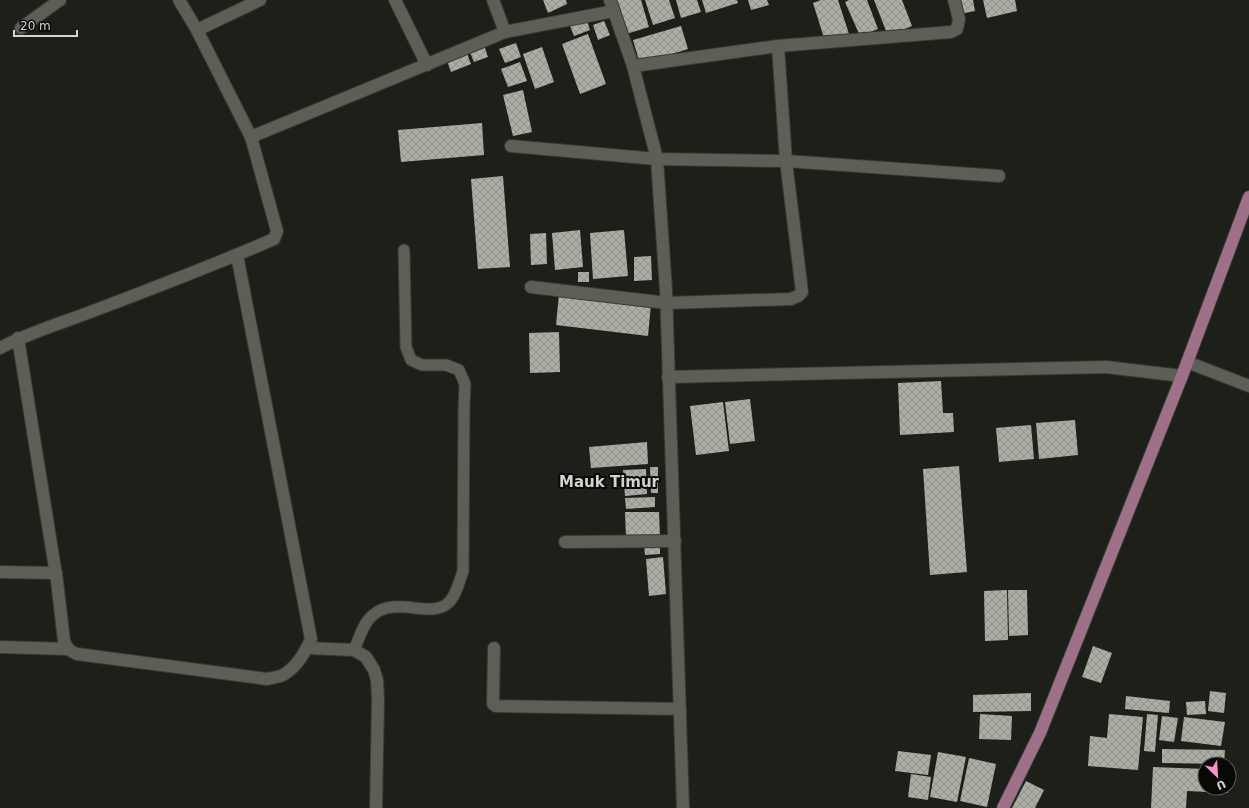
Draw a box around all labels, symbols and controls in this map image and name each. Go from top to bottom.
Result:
scale bar [14,12,77,38]
text: 20 m [20,19,51,33]
district label: Mauk Timur [559,473,660,491]
north arrow [1197,756,1237,796]
text: U [1214,777,1228,792]

